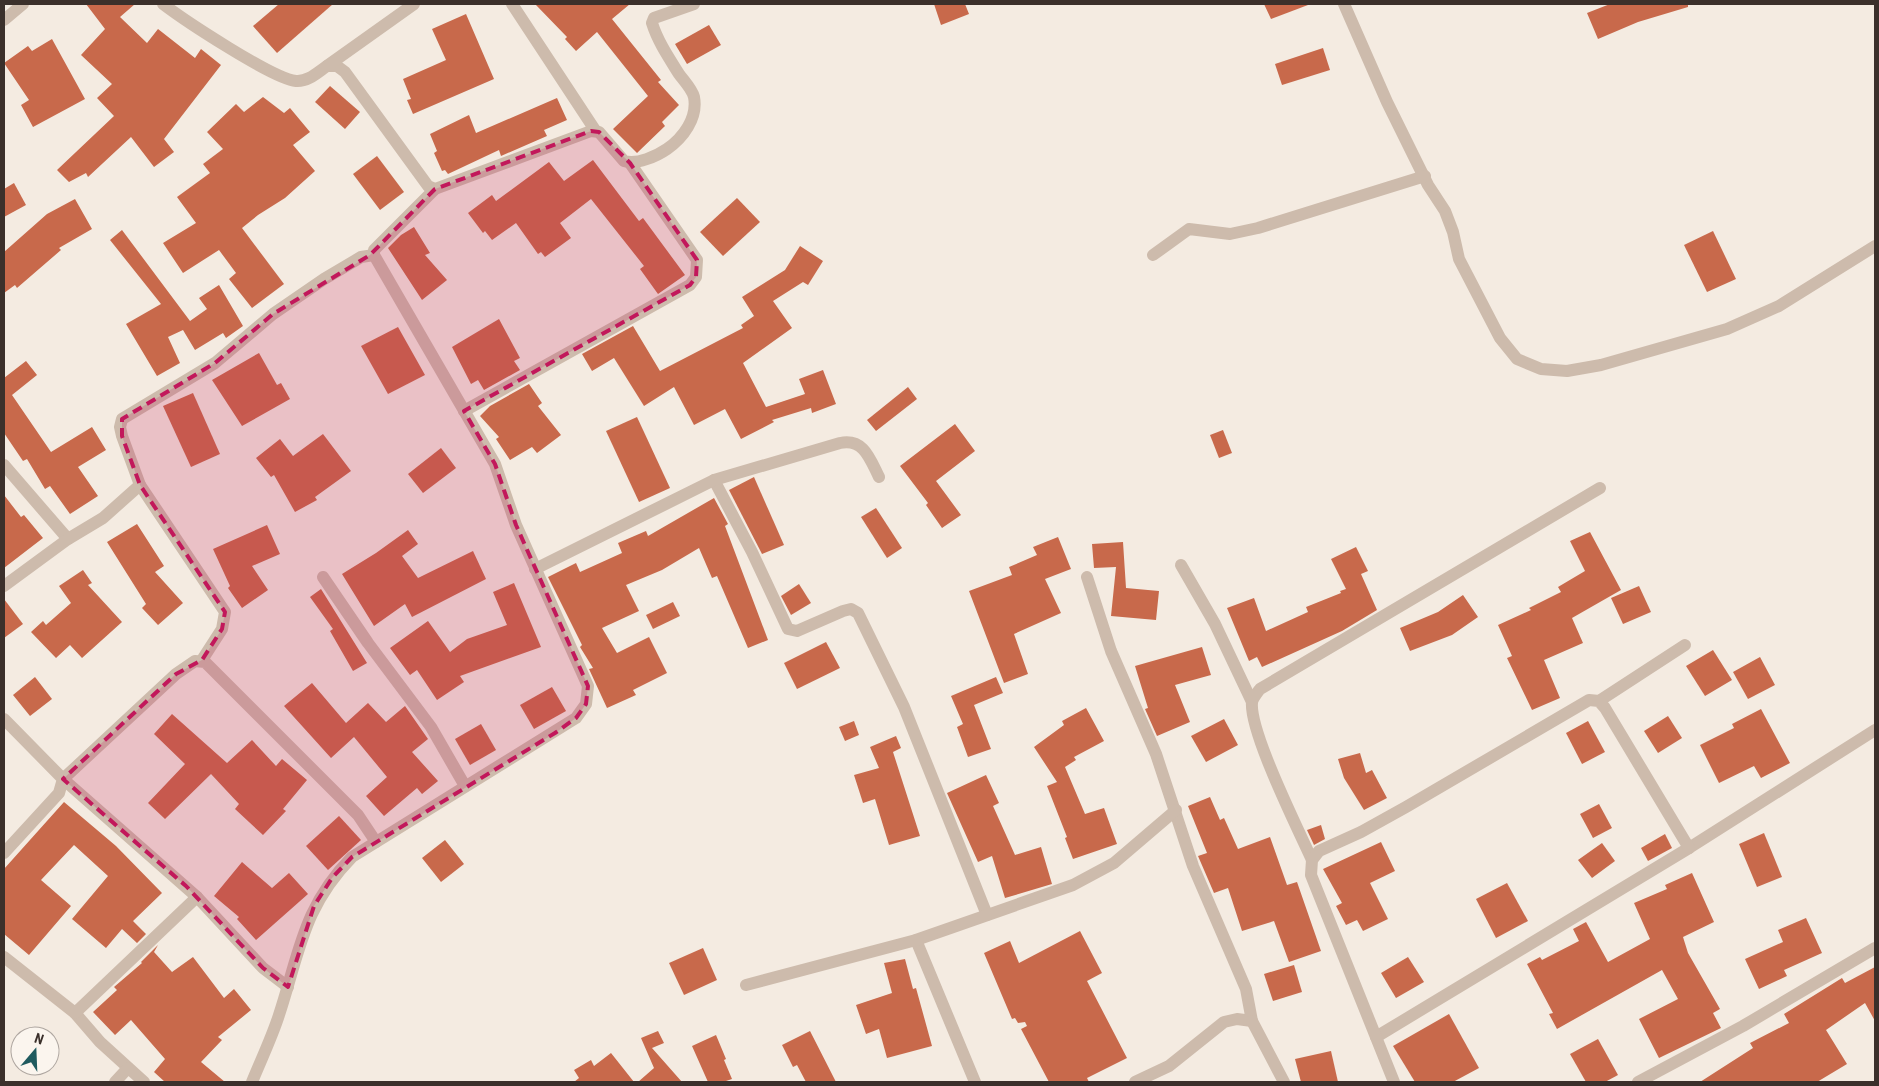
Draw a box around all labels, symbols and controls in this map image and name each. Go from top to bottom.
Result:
north arrow [10,1026,60,1076]
text: N [33,1030,46,1048]

